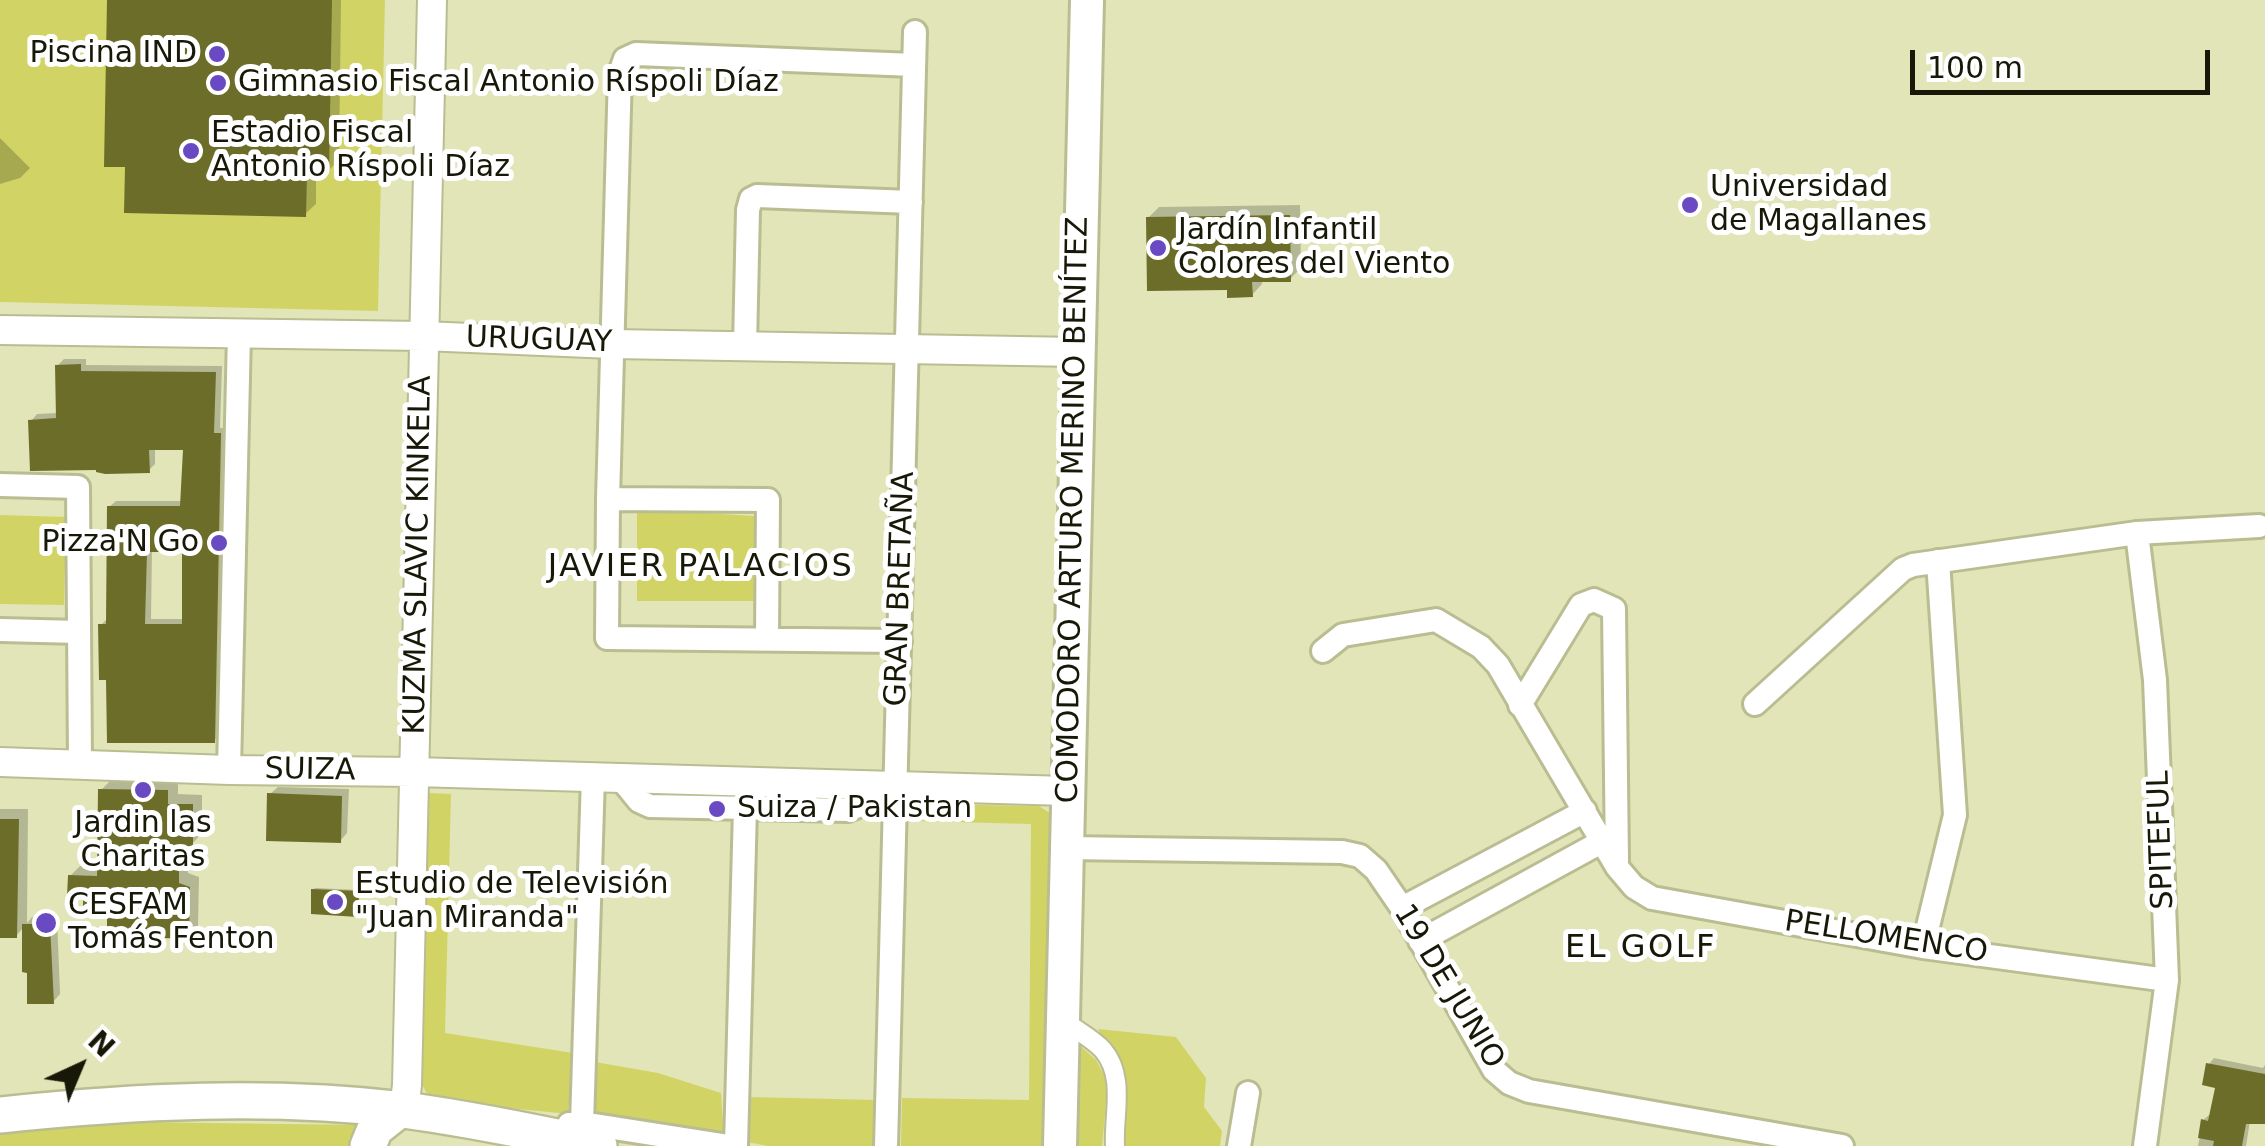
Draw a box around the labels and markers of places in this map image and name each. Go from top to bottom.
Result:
place label: Piscina IND [29,36,197,72]
marker: Piscina IND [206,43,228,65]
place label: Gimnasio Fiscal Antonio Ríspoli Díaz [238,65,779,101]
marker: Gimnasio Fiscal Antonio Ríspoli Díaz [207,72,229,94]
place label: Estadio Fiscal Antonio Ríspoli Díaz [211,116,510,186]
marker: Estadio Fiscal Antonio Ríspoli Díaz [180,140,202,162]
place label: Universidad de Magallanes [1710,170,1927,240]
marker: Universidad de Magallanes [1679,194,1701,216]
place label: Jardín Infantil Colores del Viento [1178,213,1450,284]
marker: Jardín Infantil Colores del Viento [1147,237,1169,259]
place label: Pizza'N Go [42,525,199,561]
marker: Pizza'N Go [208,532,230,554]
marker: Jardin las Charitas [132,779,154,801]
place label: Suiza / Pakistan [737,791,972,827]
marker: Suiza / Pakistan [706,798,728,820]
place label: Jardin las Charitas [74,806,212,876]
place label: Estudio de Televisión "Juan Miranda" [355,867,669,938]
place label: CESFAM Tomás Fenton [68,888,275,958]
marker: Estudio de Televisión "Juan Miranda" [324,891,346,913]
marker: CESFAM Tomás Fenton [33,910,59,936]

